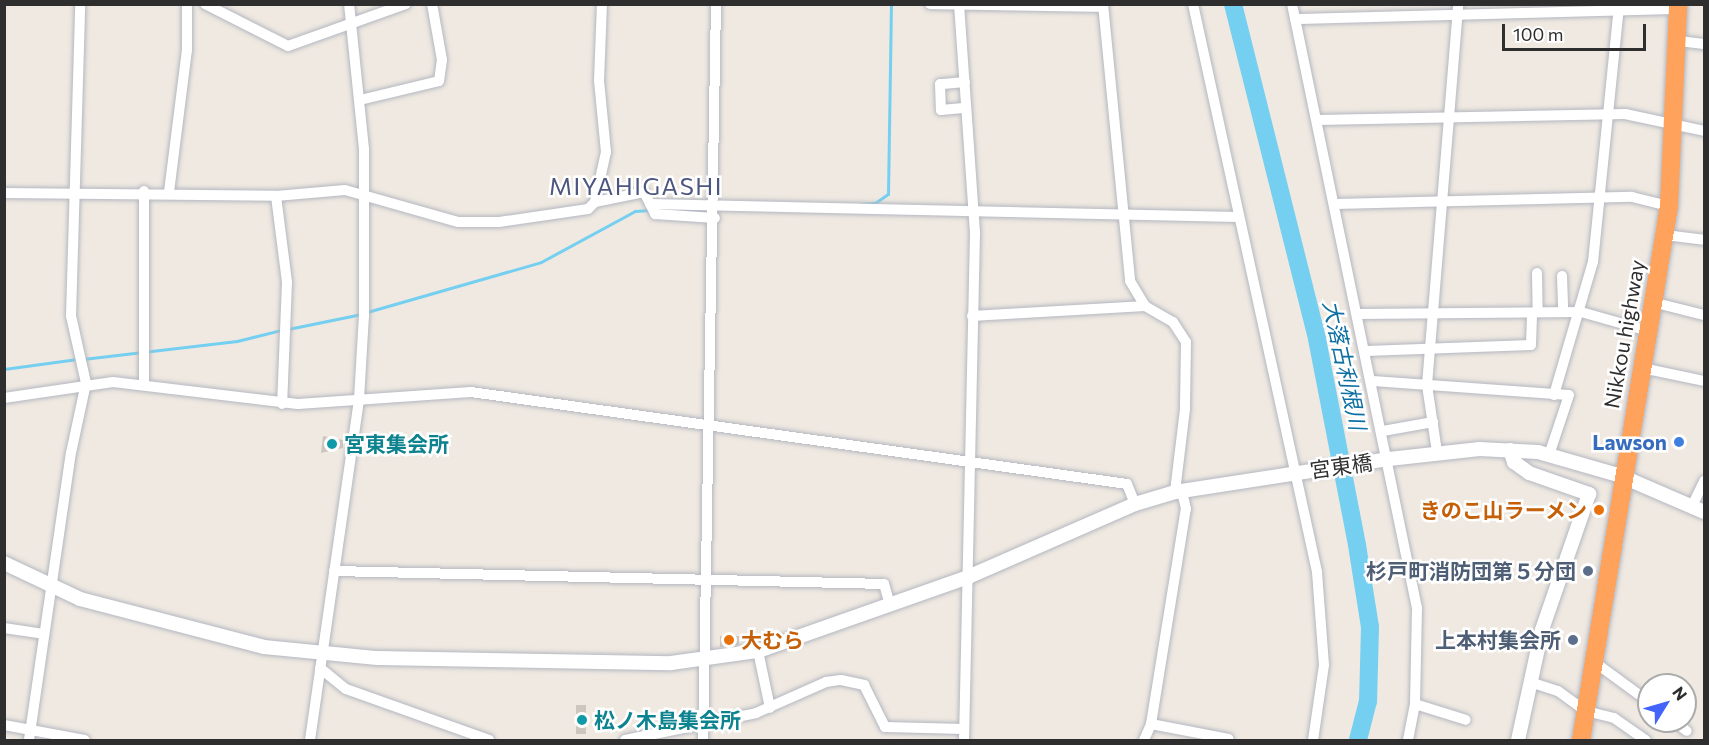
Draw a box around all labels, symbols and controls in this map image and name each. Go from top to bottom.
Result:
scale bar [1505,12,1649,50]
text: 100 m [1513,23,1563,45]
district label: MIYAHIGASHI [549,172,723,200]
street label: Nikkou highway [1599,258,1649,410]
water label: 大落古利根川 [1318,298,1372,432]
place label: Lawson [1592,429,1667,455]
place label: 宮東集会所 [344,431,449,457]
marker: Lawson [1672,435,1686,449]
marker: 宮東集会所 [325,437,339,451]
street label: 宮東橋 [1308,449,1374,483]
place label: きのこ山ラーメン [1419,497,1587,523]
marker: きのこ山ラーメン [1592,503,1606,517]
place label: 杉戸町消防団第５分団 [1366,558,1576,584]
marker: 杉戸町消防団第５分団 [1581,564,1595,578]
place label: 大むら [741,627,804,653]
place label: 上本村集会所 [1435,627,1561,653]
marker: 大むら [722,633,736,647]
marker: 上本村集会所 [1566,633,1580,647]
north arrow [1637,673,1697,733]
text: N [1669,683,1691,704]
place label: 松ノ木島集会所 [594,707,741,733]
marker: 松ノ木島集会所 [575,713,589,727]

